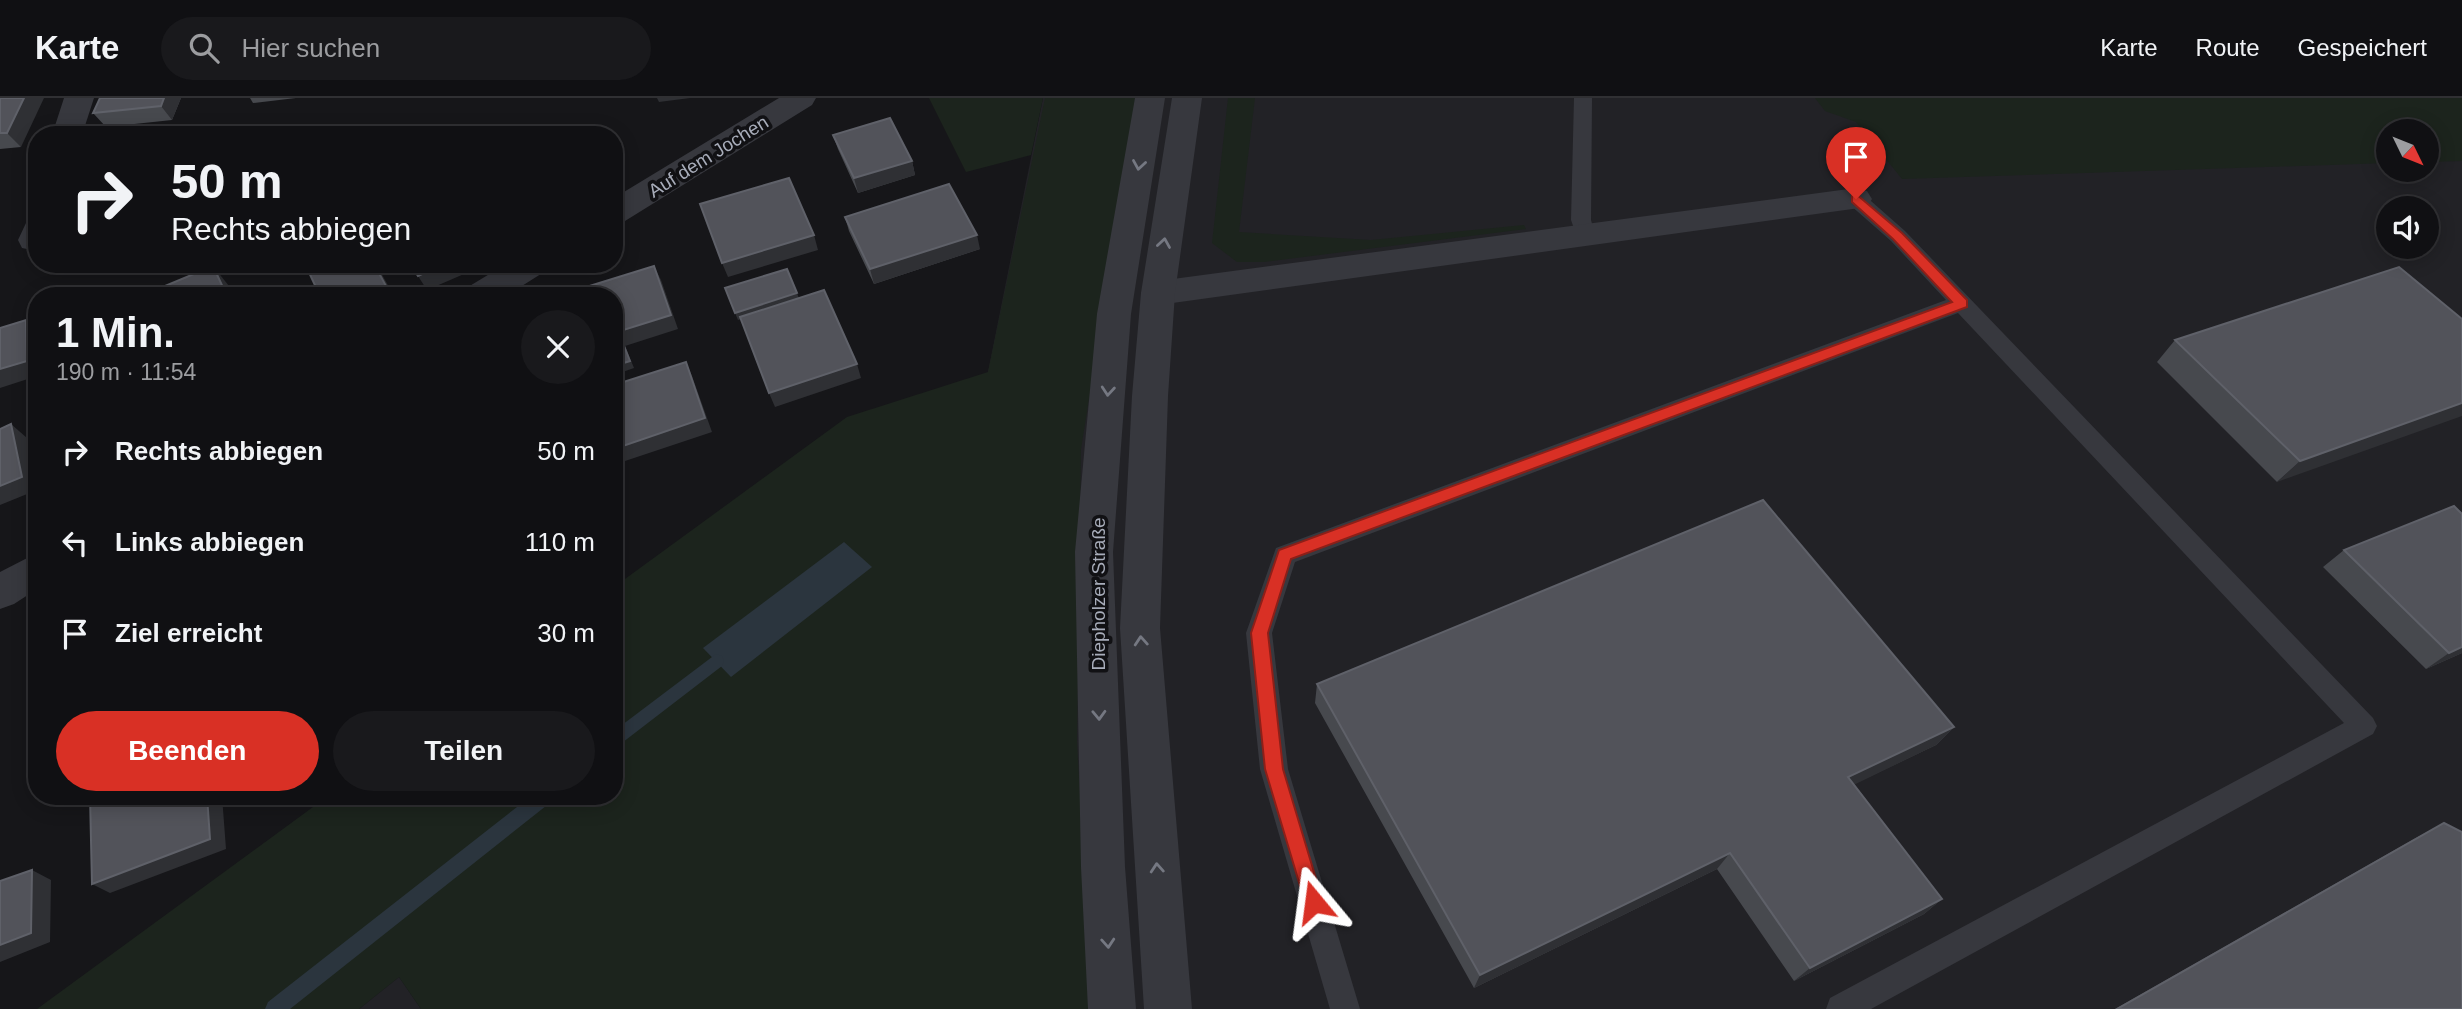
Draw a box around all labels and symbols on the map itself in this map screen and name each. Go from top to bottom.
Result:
street label: Auf dem Jochen [644,111,772,202]
north arrow [2376,119,2440,182]
pin [1826,127,1886,199]
one-way arrow [1132,159,1147,171]
one-way arrow [1156,237,1171,249]
one-way arrow [1101,385,1116,396]
street label: Diepholzer Straße [1088,517,1109,671]
one-way arrow [1134,635,1149,646]
one-way arrow [1091,710,1106,721]
one-way arrow [1150,862,1165,873]
position arrow [1277,865,1351,939]
one-way arrow [1100,937,1115,948]

